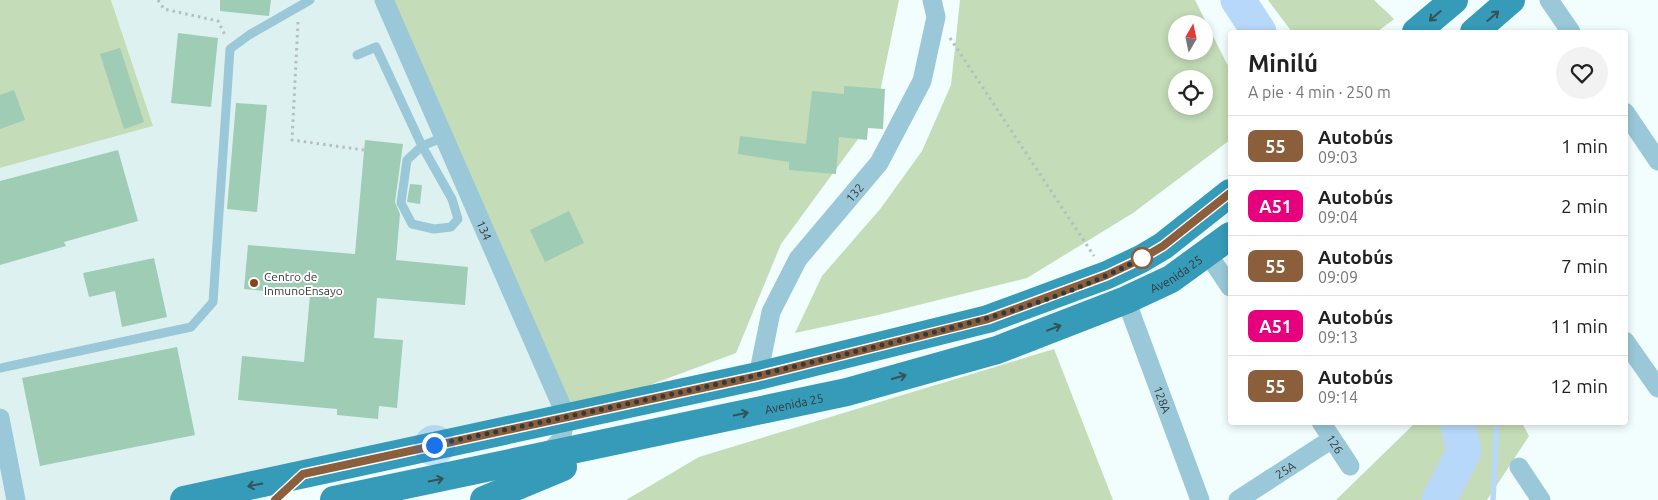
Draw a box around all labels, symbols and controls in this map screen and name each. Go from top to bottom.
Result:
one-way arrow [1429,11,1442,22]
one-way arrow [1486,11,1499,22]
north arrow [1168,15,1212,60]
map controls [1168,15,1213,115]
button: heart [1556,47,1608,99]
text: Minilú [1248,50,1318,77]
button: locate [1168,70,1213,115]
text: A pie · 4 min · 250 m [1248,83,1391,101]
text: Autobús [1318,126,1393,148]
text: 1 min [1561,135,1608,157]
text: 55 [1265,136,1286,156]
text: 09:03 [1318,148,1358,166]
street label: 132 [843,180,866,204]
text: Autobús [1318,186,1393,208]
text: 2 min [1561,195,1608,217]
text: A51 [1259,196,1292,216]
text: 09:04 [1318,208,1358,226]
street label: 134 [475,218,495,242]
text: Autobús [1318,246,1393,268]
unlabelled marker [1131,247,1153,269]
street label: Avenida 25 [1148,252,1204,295]
text: 7 min [1561,255,1608,277]
text: 55 [1265,256,1286,276]
text: 09:09 [1318,268,1358,286]
place label: Centro de InmunoEnsayo [264,270,343,297]
marker: Centro de InmunoEnsayo [248,277,260,289]
text: Autobús [1318,306,1393,328]
text: 11 min [1550,315,1608,337]
text: A51 [1259,316,1292,336]
one-way arrow [1046,323,1061,332]
text: 09:13 [1318,328,1358,346]
text: Autobús [1318,366,1393,388]
one-way arrow [891,372,907,381]
text: 12 min [1550,375,1608,397]
text: 55 [1265,376,1286,396]
street label: 128A [1152,384,1174,415]
text: 09:14 [1318,388,1358,406]
street label: Avenida 25 [764,391,824,416]
one-way arrow [733,409,749,418]
street label: 126 [1324,432,1346,456]
your location [422,433,447,458]
street label: 25A [1272,458,1298,481]
one-way arrow [427,475,443,484]
one-way arrow [248,480,264,490]

